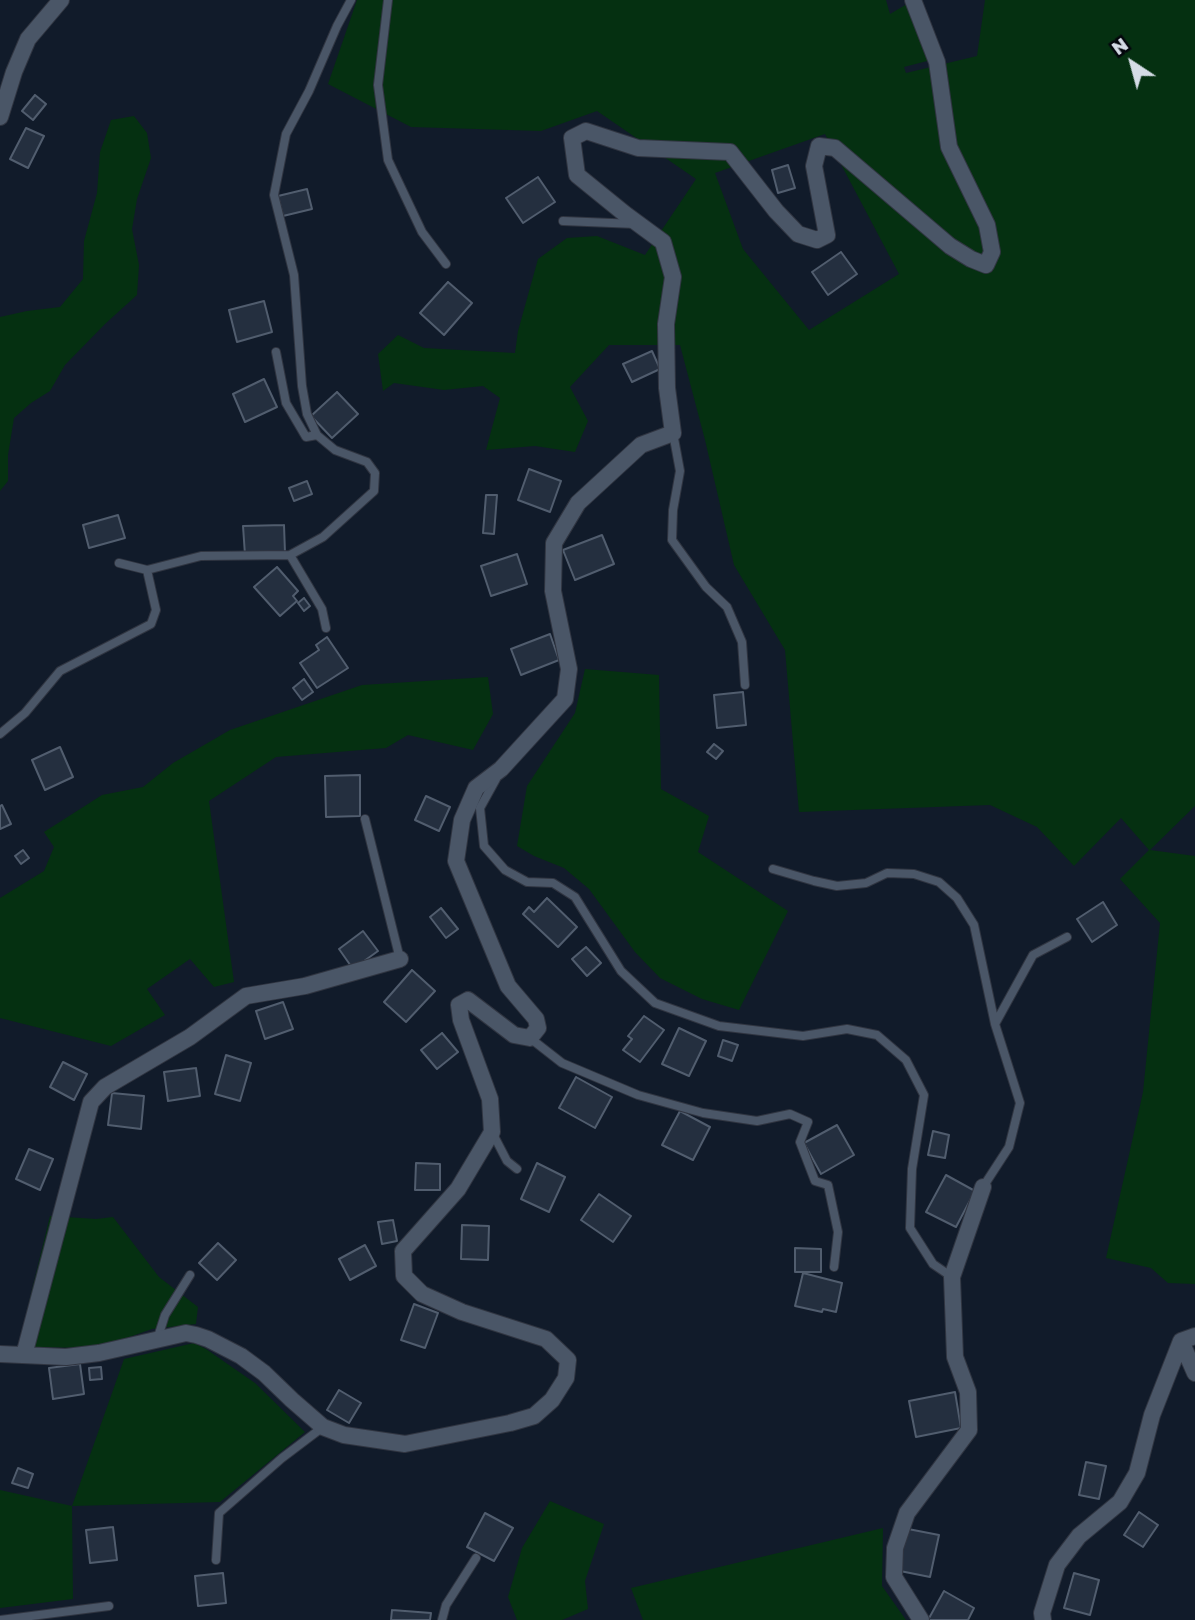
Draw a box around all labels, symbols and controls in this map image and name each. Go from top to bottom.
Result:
north arrow [1097,28,1167,98]
text: N [1107,32,1132,59]

